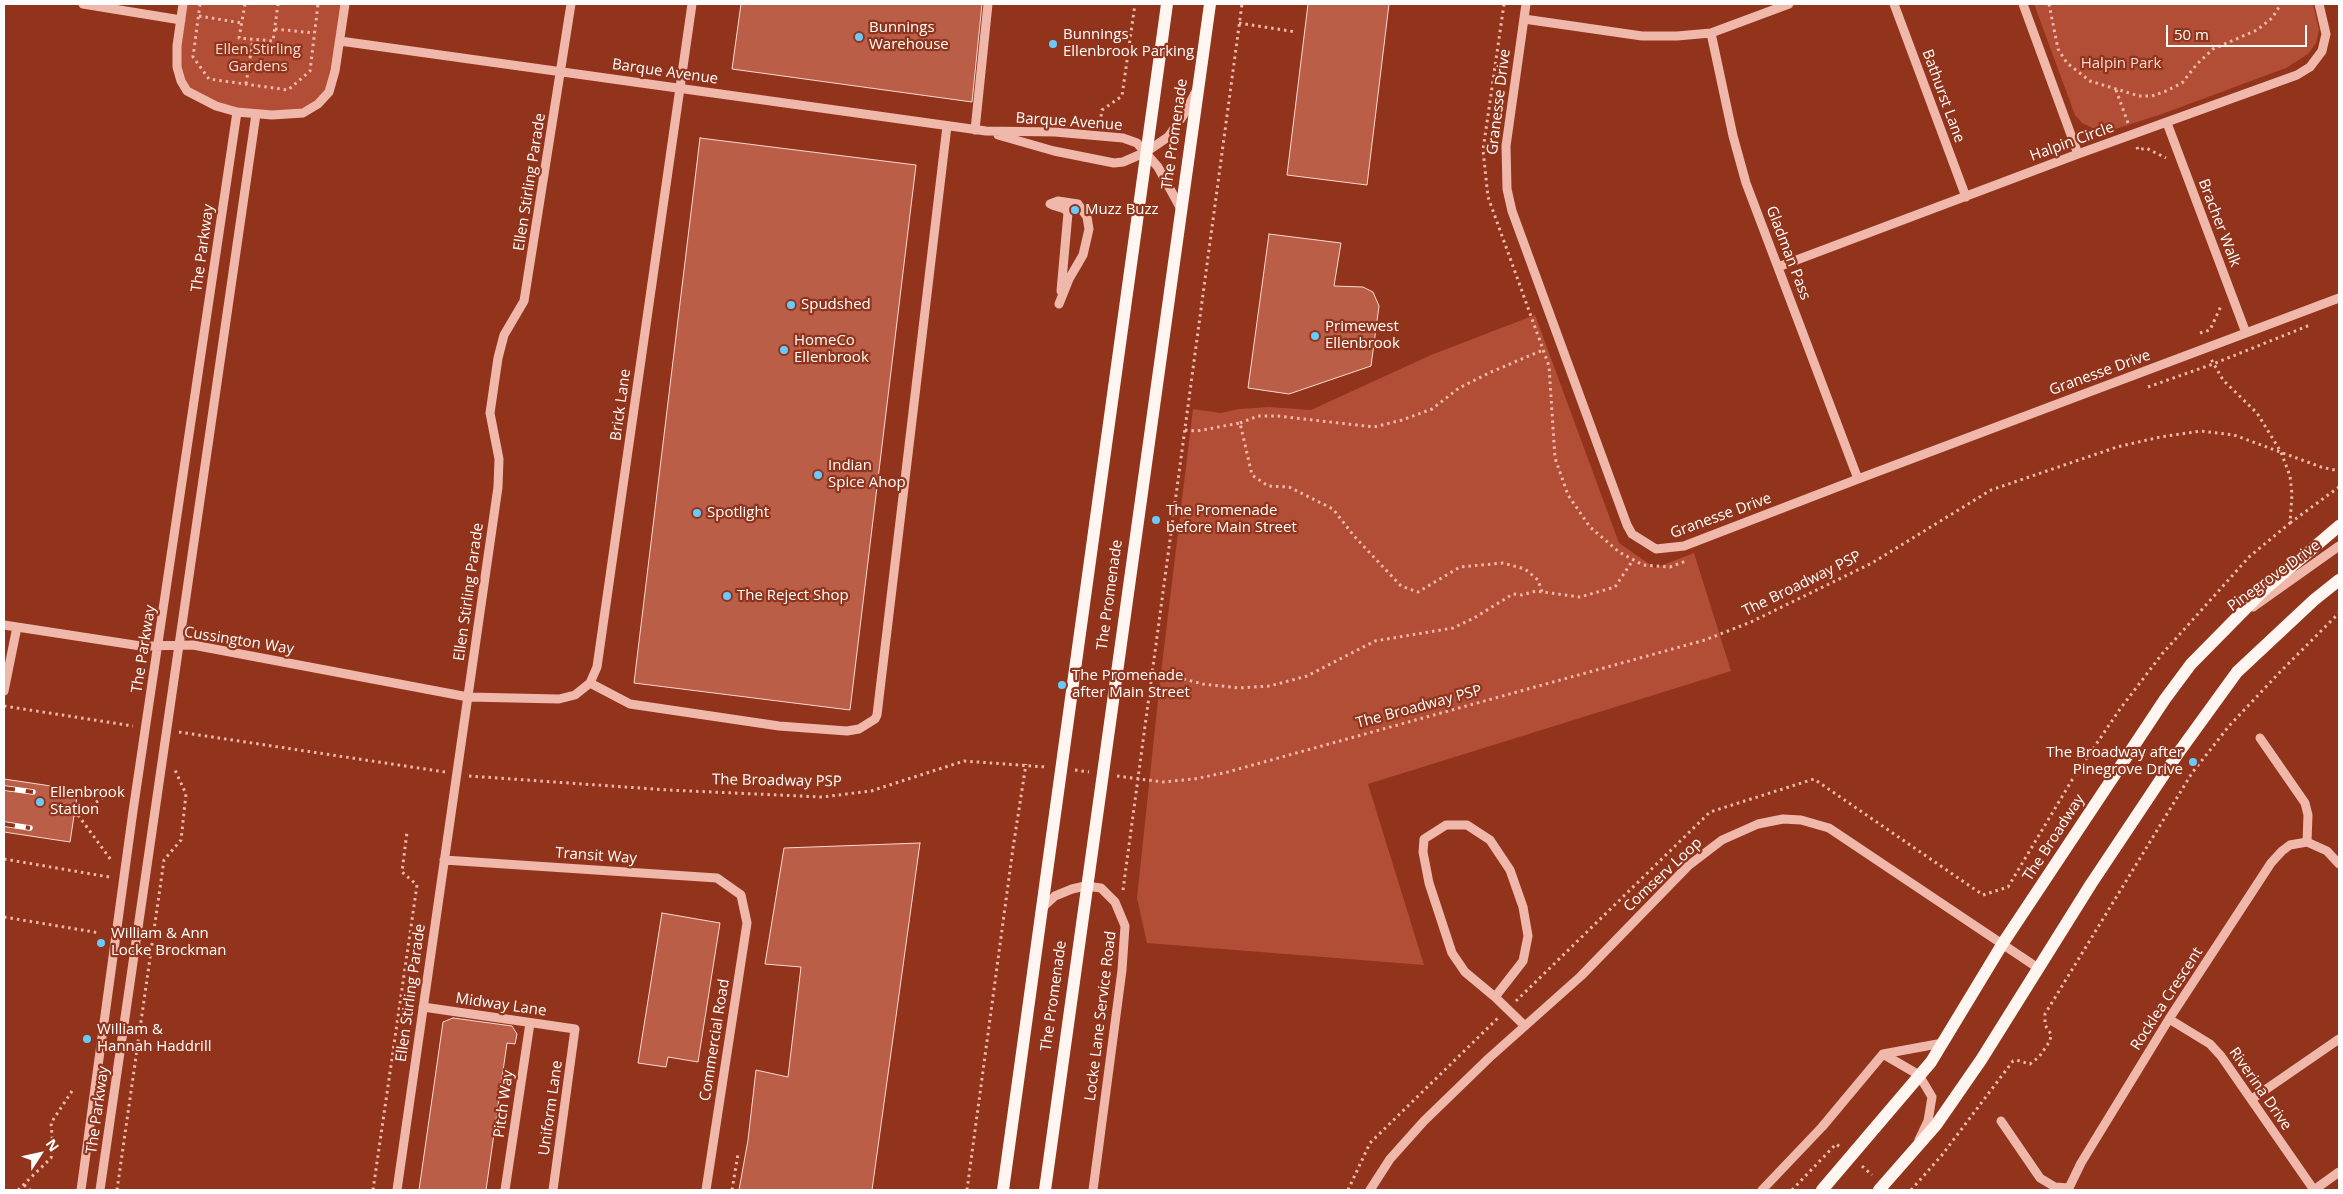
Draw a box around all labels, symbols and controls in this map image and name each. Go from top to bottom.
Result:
scale bar [2168,15,2309,47]
place label: Bunnings Warehouse [869,19,949,54]
text: 50 m [2174,24,2209,44]
place label: Bunnings Ellenbrook Parking [1063,26,1194,61]
marker: Bunnings Warehouse [853,31,865,43]
marker: Bunnings Ellenbrook Parking [1047,38,1059,50]
park label: Ellen Stirling Gardens [215,41,301,76]
street label: Bathurst Lane [1918,47,1968,145]
street label: Granesse Drive [1484,48,1514,156]
park label: Halpin Park [2081,55,2161,73]
street label: Barque Avenue [611,56,719,88]
street label: The Promenade [1158,78,1192,190]
street label: Barque Avenue [1015,109,1123,135]
street label: Ellen Stirling Parade [510,112,550,252]
street label: Halpin Circle [2028,118,2116,166]
street label: Bracher Walk [2194,176,2244,270]
place label: Muzz Buzz [1085,201,1159,219]
street label: The Parkway [188,203,218,293]
street label: Gladman Pass [1762,203,1814,303]
marker: Muzz Buzz [1069,204,1081,216]
place label: Spudshed [801,296,871,314]
marker: Spudshed [785,299,797,311]
place label: Primewest Ellenbrook [1325,318,1400,353]
marker: Primewest Ellenbrook [1309,330,1321,342]
place label: HomeCo Ellenbrook [794,332,869,367]
marker: HomeCo Ellenbrook [778,344,790,356]
street label: Granesse Drive [2047,346,2153,400]
street label: Brick Lane [607,368,635,442]
place label: Indian Spice Ahop [828,457,906,492]
marker: Indian Spice Ahop [812,469,824,481]
street label: Granesse Drive [1668,489,1774,543]
place label: The Promenade before Main Street [1166,502,1297,537]
place label: Spotlight [707,504,769,522]
marker: Spotlight [691,507,703,519]
marker: The Promenade before Main Street [1150,514,1162,526]
street label: Ellen Stirling Parade [450,522,488,662]
street label: Pinegrove Drive [2224,536,2324,616]
street label: The Promenade [1093,539,1127,651]
street label: The Broadway PSP [1740,547,1864,621]
place label: The Reject Shop [737,587,849,605]
marker: The Reject Shop [721,590,733,602]
street label: The Parkway [128,604,160,694]
street label: Cussington Way [183,623,295,659]
place label: The Promenade after Main Street [1072,667,1190,702]
marker: The Promenade after Main Street [1056,679,1068,691]
street label: The Broadway PSP [1354,682,1484,732]
place label: The Broadway after Pinegrove Drive [2046,744,2183,779]
marker: The Broadway after Pinegrove Drive [2187,756,2199,768]
street label: The Broadway PSP [712,771,842,791]
place label: Ellenbrook Station [50,784,125,819]
street label: The Broadway [2019,791,2089,885]
marker: Ellenbrook Station [34,796,46,808]
street label: Comserv Loop [1620,834,1706,916]
street label: Transit Way [555,844,637,868]
street label: Ellen Stirling Parade [392,923,430,1063]
place label: William & Ann Locke Brockman [111,925,227,960]
street label: Locke Lane Service Road [1082,930,1120,1102]
marker: William & Ann Locke Brockman [95,937,107,949]
street label: The Promenade [1037,940,1071,1052]
street label: Rocklea Crescent [2127,944,2207,1054]
street label: Commercial Road [696,978,734,1102]
street label: Midway Lane [454,990,548,1020]
place label: William & Hannah Haddrill [97,1021,211,1056]
marker: William & Hannah Haddrill [81,1033,93,1045]
street label: Riverina Drive [2225,1044,2295,1134]
street label: Uniform Lane [535,1059,567,1157]
street label: The Parkway [83,1065,113,1155]
street label: Pitch Way [490,1069,518,1139]
north arrow [15,1129,65,1179]
text: N [42,1135,64,1155]

